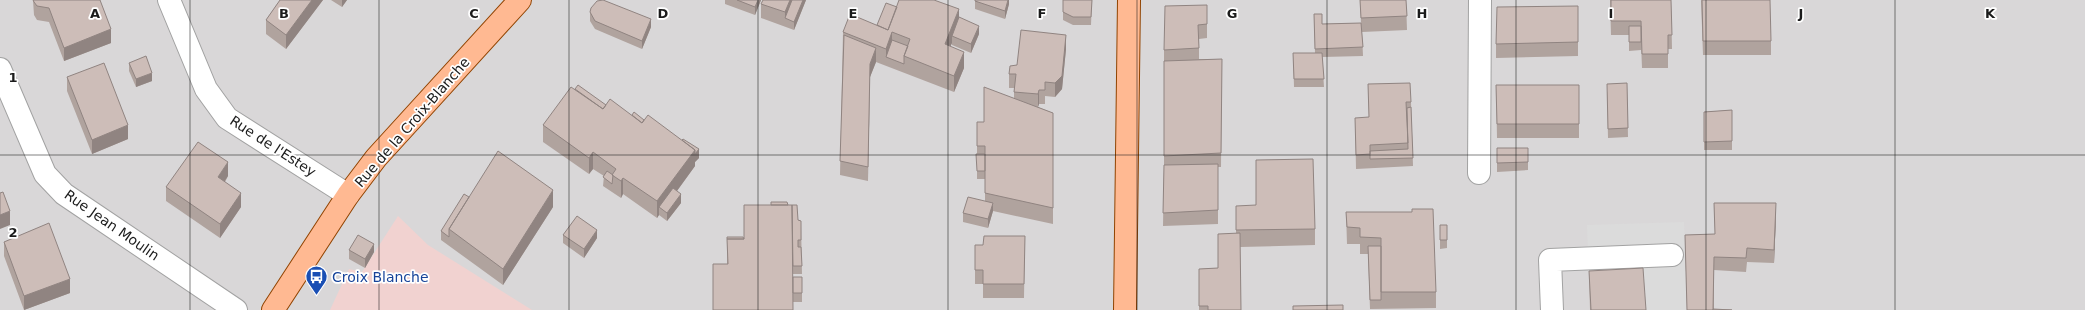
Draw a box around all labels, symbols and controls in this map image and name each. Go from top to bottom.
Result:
text: A [90,6,100,21]
text: B [279,6,289,21]
text: C [469,6,479,21]
text: D [658,6,669,21]
text: E [849,6,857,21]
text: F [1038,6,1046,21]
text: G [1227,6,1237,21]
text: H [1417,6,1427,21]
text: I [1609,6,1613,21]
text: J [1798,6,1803,21]
text: K [1985,6,1996,21]
street label: Rue de la Croix-Blanche [351,54,473,190]
text: 1 [8,70,18,85]
street label: Rue de l'Estey [227,112,319,180]
street label: Rue Jean Moulin [62,186,162,264]
text: 2 [8,225,18,240]
bus stop icon: Croix Blanche [303,264,329,297]
place label: Croix Blanche [332,269,429,285]

